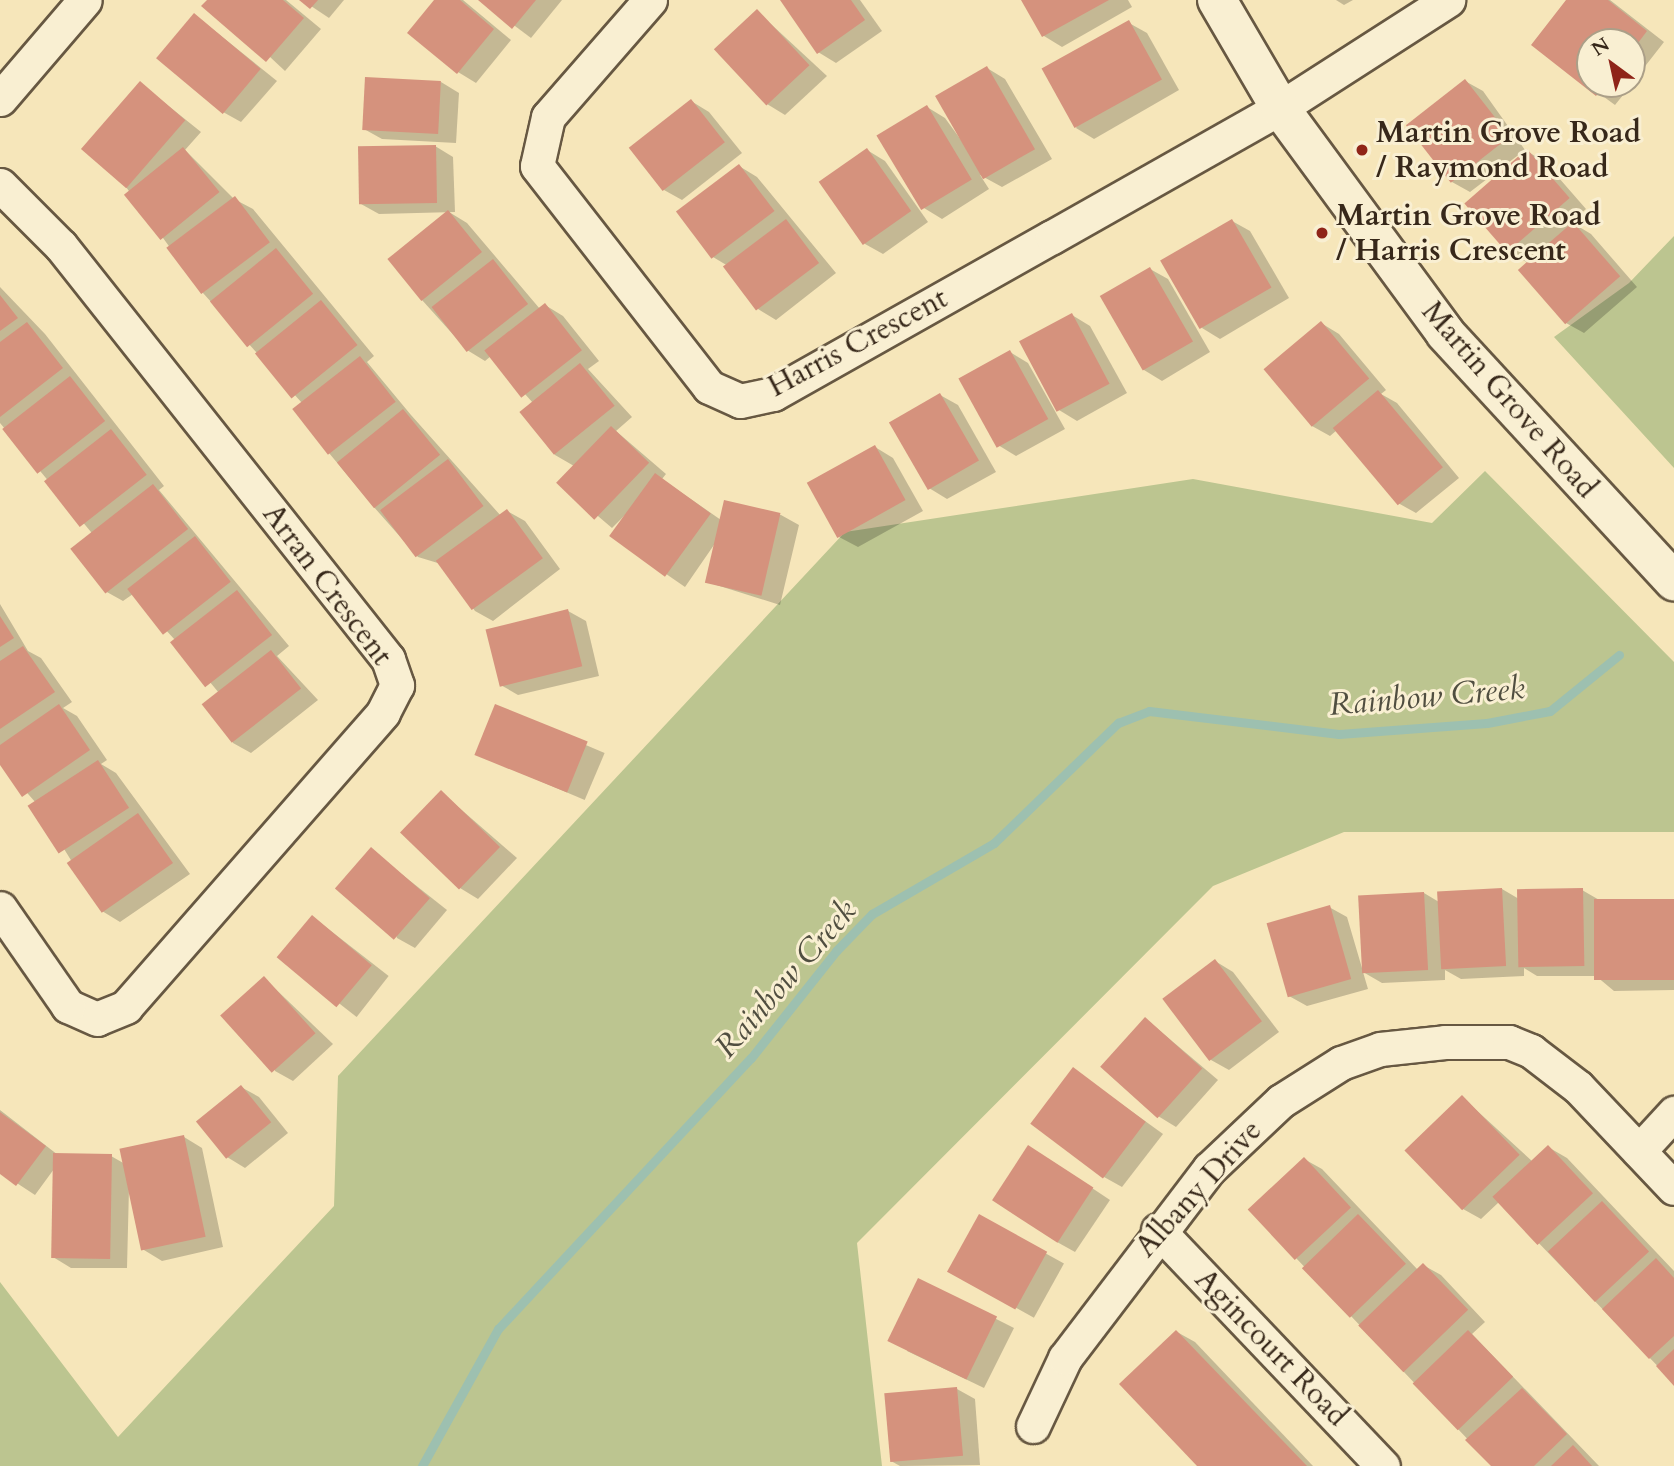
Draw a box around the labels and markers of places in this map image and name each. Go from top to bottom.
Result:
place label: Martin Grove Road / Raymond Road [1376,115,1641,186]
marker: Martin Grove Road / Raymond Road [1354,142,1370,158]
place label: Martin Grove Road / Harris Crescent [1336,198,1601,268]
marker: Martin Grove Road / Harris Crescent [1314,225,1330,241]

